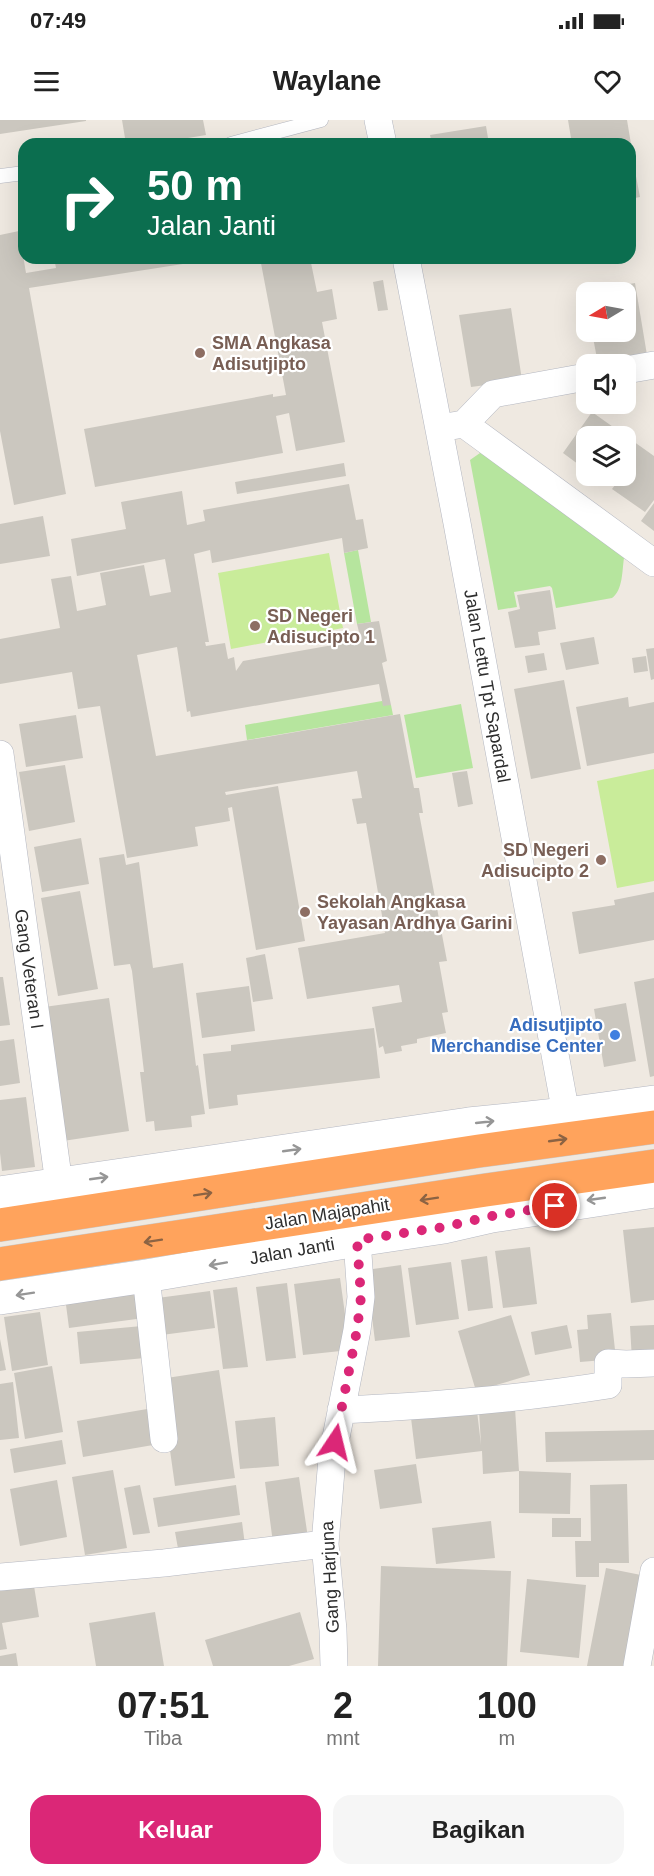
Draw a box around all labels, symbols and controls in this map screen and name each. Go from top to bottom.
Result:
text: 07:49 [30,8,86,33]
icon: menu [30,65,63,98]
icon: heart [591,65,624,98]
text: Waylane [273,66,381,96]
icon: right [48,162,126,240]
text: 50 m [147,162,243,209]
text: Jalan Janti [147,211,276,241]
north arrow [576,282,636,342]
map controls [576,282,636,486]
place label: SMA Angkasa Adisutjipto [212,333,332,374]
marker: SMA Angkasa Adisutjipto [193,346,207,360]
button: sound [576,354,636,414]
button: layers [576,426,636,486]
street label: Jalan Lettu Tpt Sapardal [460,588,514,784]
place label: SD Negeri Adisucipto 1 [267,606,375,647]
marker: SD Negeri Adisucipto 1 [248,619,262,633]
place label: SD Negeri Adisucipto 2 [481,840,589,881]
marker: SD Negeri Adisucipto 2 [594,853,608,867]
place label: Sekolah Angkasa Yayasan Ardhya Garini [317,892,512,933]
marker: Sekolah Angkasa Yayasan Ardhya Garini [298,905,312,919]
street label: Gang Veteran I [11,908,47,1030]
place label: Adisutjipto Merchandise Center [431,1015,603,1056]
marker: Adisutjipto Merchandise Center [608,1028,622,1042]
one-way arrow [475,1116,495,1127]
one-way arrow [548,1134,568,1145]
one-way arrow [282,1144,302,1155]
one-way arrow [89,1172,109,1183]
pin [529,1180,580,1231]
one-way arrow [193,1188,212,1199]
icon: arrive [538,1189,571,1222]
one-way arrow [419,1193,439,1204]
street label: Jalan Majapahit [263,1194,391,1234]
one-way arrow [587,1194,607,1205]
street label: Jalan Janti [248,1234,336,1268]
one-way arrow [143,1235,163,1246]
one-way arrow [208,1258,228,1269]
one-way arrow [16,1289,36,1300]
position arrow [303,1410,367,1474]
street label: Gang Harjuna [317,1520,343,1633]
text: 07:51 [117,1685,209,1726]
text: 2 [333,1685,353,1726]
text: 100 [477,1685,537,1726]
text: Tiba [144,1727,182,1749]
text: mnt [326,1727,360,1749]
text: m [499,1727,515,1749]
button: Keluar [30,1795,321,1864]
button: Bagikan [333,1795,624,1864]

